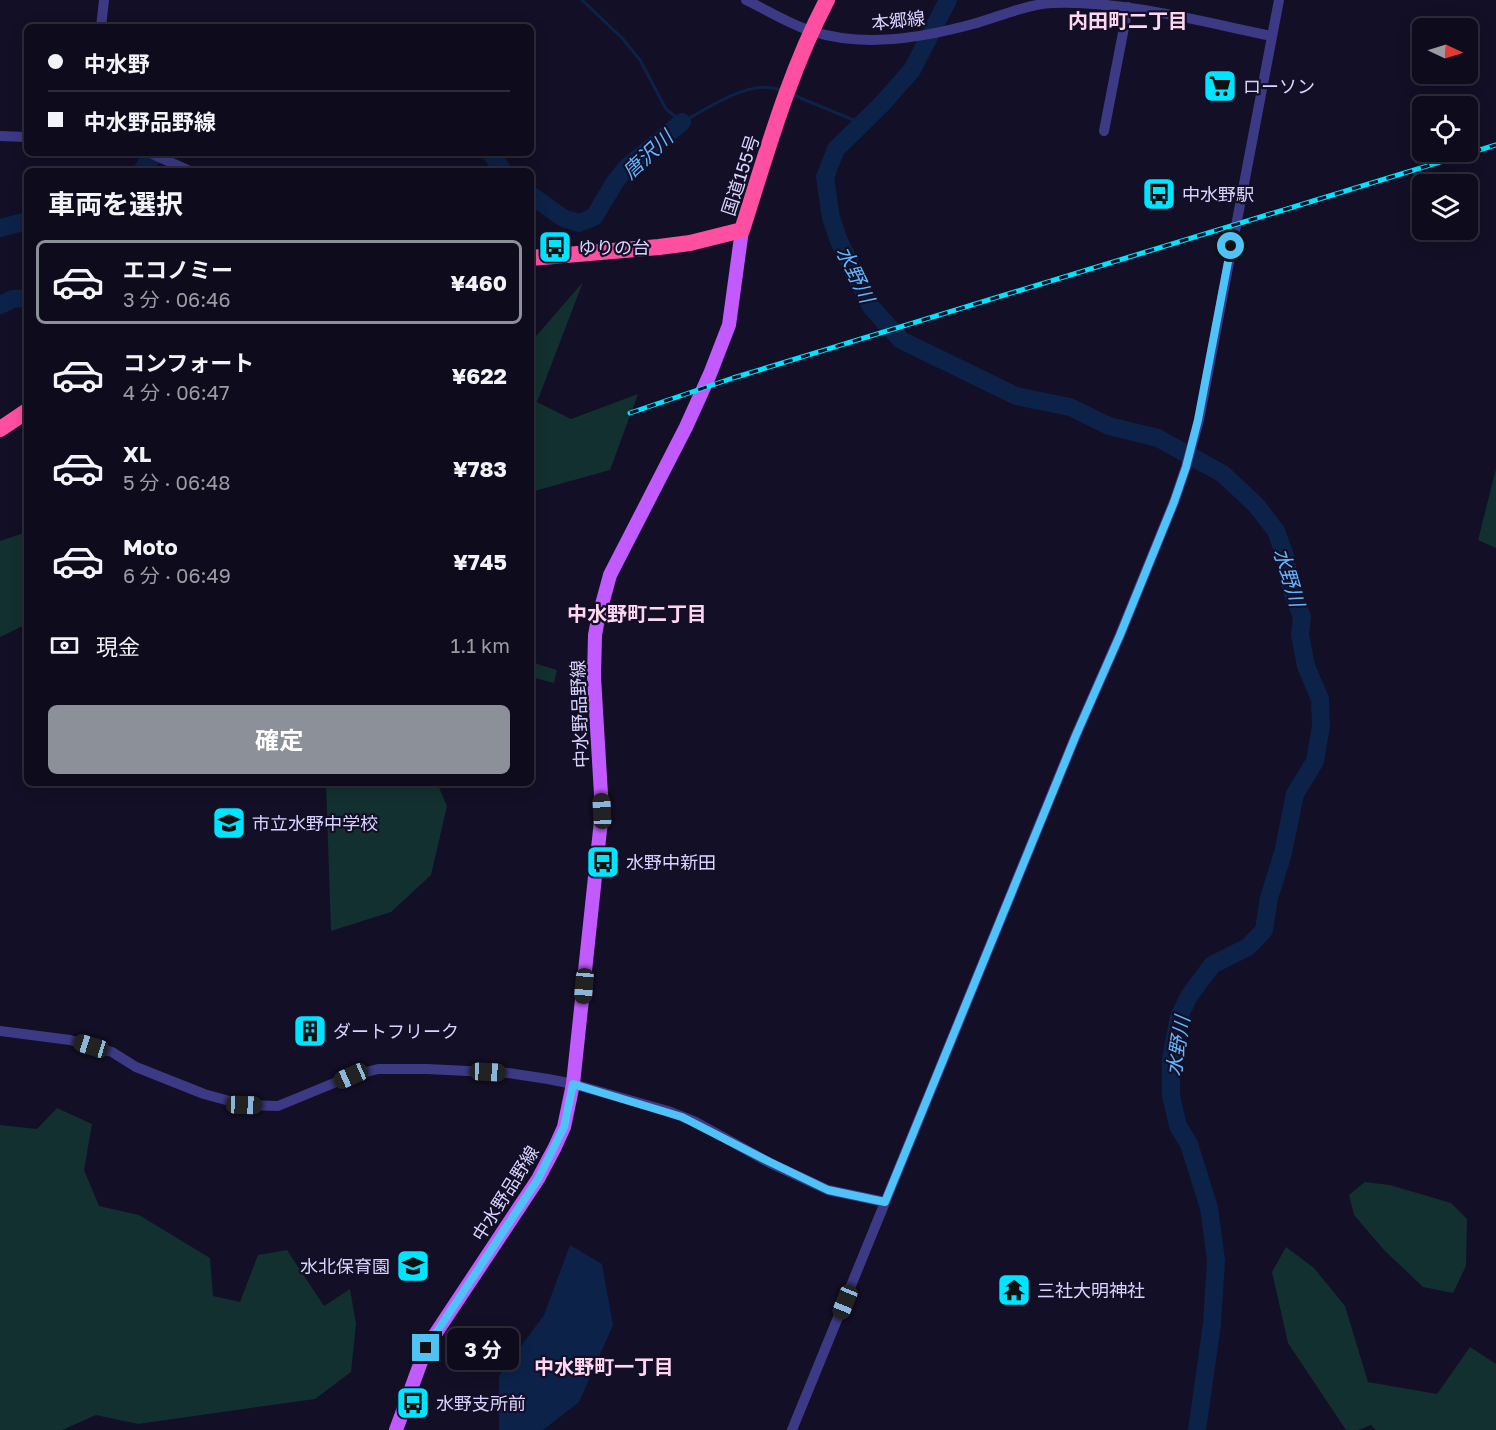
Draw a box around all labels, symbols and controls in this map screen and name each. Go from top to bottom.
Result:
street label: 本郷線 [870,6,926,34]
district label: 内田町二丁目 [1068,8,1188,32]
north arrow [1412,18,1478,84]
map controls [1412,18,1478,240]
text: 中水野 [84,50,150,77]
supermarket icon: ローソン [1202,68,1238,104]
place label: ローソン [1243,75,1315,97]
button: locate [1412,96,1478,162]
text: 中水野品野線 [84,108,216,135]
water label: 唐沢川 [617,123,679,183]
street label: 国道155号 [717,132,763,218]
button: layers [1412,174,1478,240]
bus stop icon: 中水野駅 [1141,176,1177,212]
place label: 中水野駅 [1182,183,1254,205]
text: 車両を選択 [48,188,183,220]
bus stop icon: ゆりの台 [537,229,573,265]
route start [1217,232,1244,259]
place label: ゆりの台 [578,236,650,258]
water label: 水野川 [832,242,881,308]
icon: car [51,255,105,309]
text: エコノミー [123,256,233,283]
text: ¥460 [450,269,507,296]
text: 3 分 · 06:46 [123,287,231,311]
icon: car [51,348,105,402]
text: コンフォート [123,349,254,376]
text: ¥622 [452,362,507,389]
text: 4 分 · 06:47 [123,380,230,404]
text: XL [123,440,151,467]
icon: car [51,441,105,495]
text: ¥783 [453,455,507,482]
text: 5 分 · 06:48 [123,470,231,494]
text: Moto [123,533,178,560]
icon: car [51,534,105,588]
water label: 水野川 [1270,545,1311,611]
text: ¥745 [453,548,507,575]
text: 6 分 · 06:49 [123,563,231,587]
district label: 中水野町二丁目 [567,601,707,625]
icon: cash [48,629,81,662]
text: 現金 [96,633,140,660]
text: 1.1 km [451,633,510,657]
street label: 中水野品野線 [566,660,592,768]
button: 確定 [48,705,510,774]
car [592,793,612,829]
school or university icon: 市立水野中学校 [211,805,247,841]
place label: 市立水野中学校 [252,812,378,834]
bus stop icon: 水野中新田 [585,844,621,880]
place label: 水野中新田 [626,851,716,873]
car [573,967,595,1005]
building icon: ダートフリーク [292,1013,328,1049]
water label: 水野川 [1160,1013,1194,1078]
place label: ダートフリーク [333,1020,459,1042]
car [71,1032,111,1060]
car [331,1060,371,1092]
car [470,1062,506,1082]
car [226,1095,262,1115]
street label: 中水野品野線 [467,1141,543,1245]
school or university icon: 水北保育園 [395,1248,431,1284]
place label: 水北保育園 [300,1255,390,1277]
temple icon: 三社大明神社 [996,1272,1032,1308]
place label: 三社大明神社 [1037,1279,1145,1301]
car [830,1282,860,1322]
callout: 3 分 [447,1327,519,1369]
route end [412,1334,439,1361]
text: 3 分 [464,1337,502,1361]
district label: 中水野町一丁目 [534,1354,674,1378]
bus stop icon: 水野支所前 [395,1385,431,1421]
place label: 水野支所前 [436,1392,526,1414]

